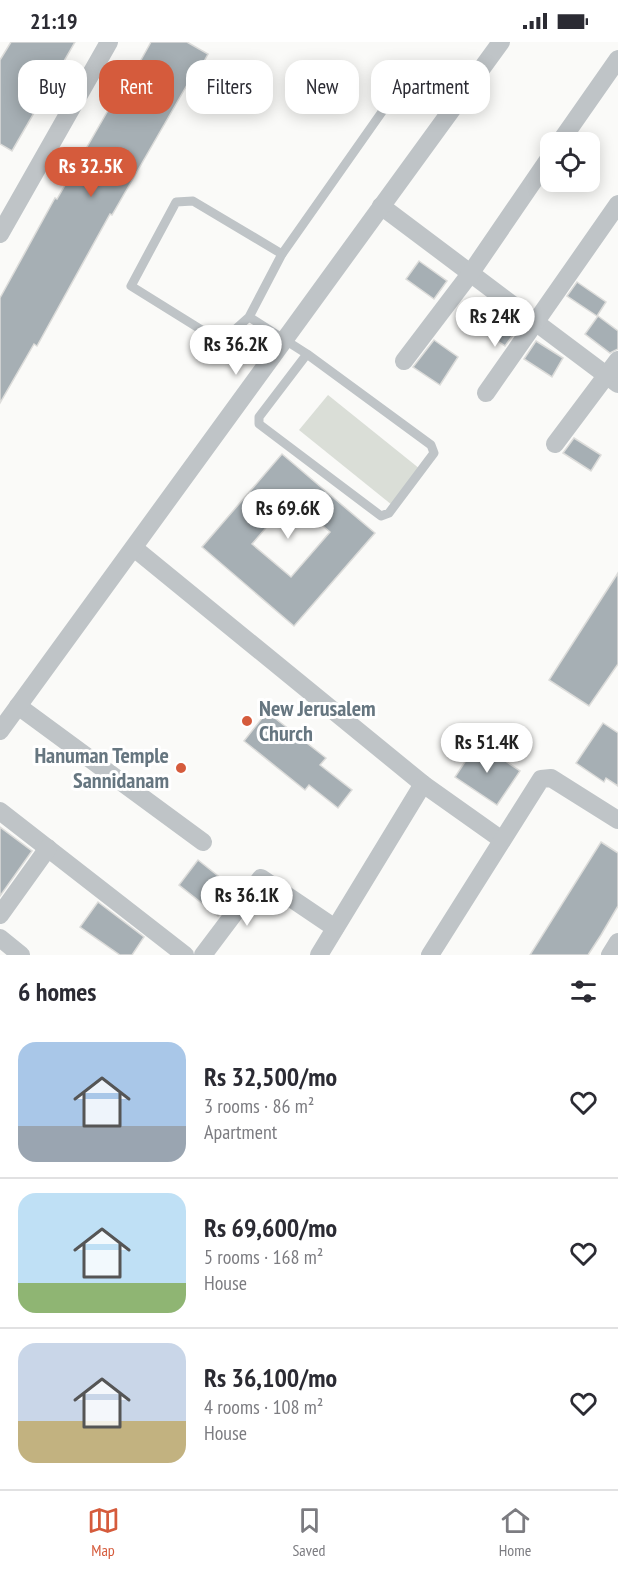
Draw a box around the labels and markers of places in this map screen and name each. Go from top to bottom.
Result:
pin: Rs 32.5K [29,147,153,198]
pin: Rs 24K [446,297,544,348]
pin: Rs 36.2K [174,325,298,376]
pin: Rs 69.6K [226,489,350,540]
place label: New Jerusalem Church [259,694,376,747]
marker: New Jerusalem Church [240,714,254,728]
pin: Rs 51.4K [425,723,549,774]
place label: Hanuman Temple Sannidanam [34,741,169,794]
marker: Hanuman Temple Sannidanam [174,761,188,775]
pin: Rs 36.1K [185,876,309,927]

